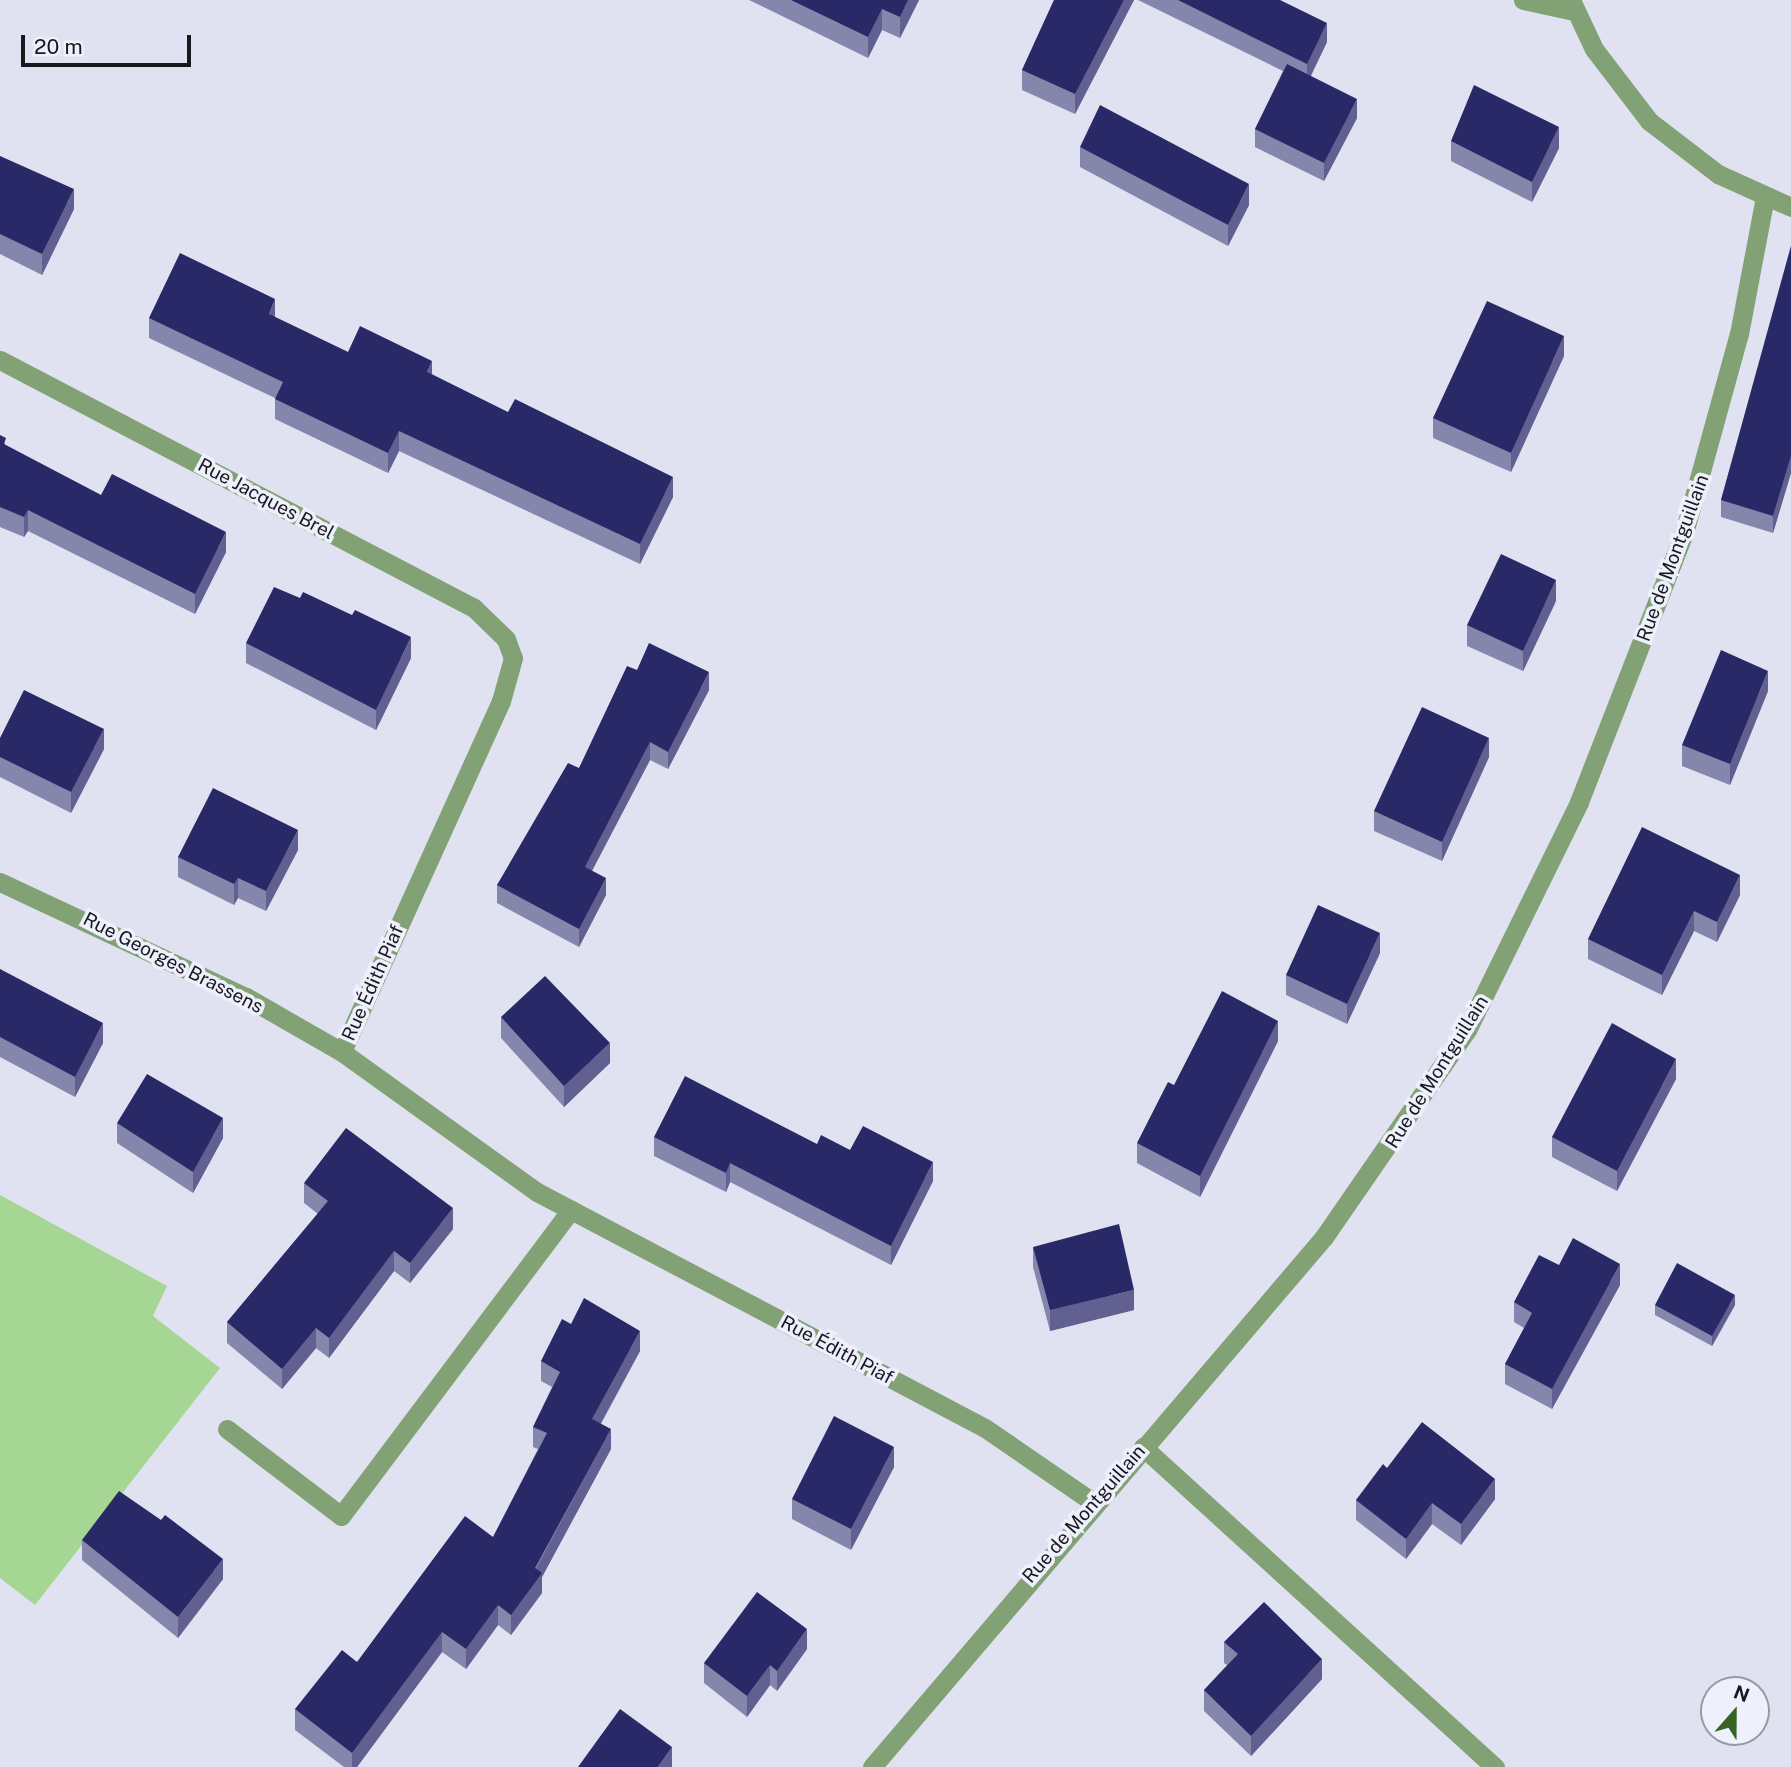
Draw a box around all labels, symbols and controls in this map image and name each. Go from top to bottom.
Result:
scale bar [24,21,194,65]
text: 20 m [34,34,83,59]
street label: Rue Jacques Brel [194,453,338,545]
street label: Rue de Montguillain [1632,471,1714,645]
street label: Rue Georges Brassens [79,908,267,1018]
street label: Rue Édith Piaf [337,922,409,1044]
street label: Rue de Montguillain [1381,991,1493,1153]
street label: Rue Édith Piaf [777,1311,897,1389]
street label: Rue de Montguillain [1018,1440,1150,1588]
north arrow [1700,1676,1770,1746]
text: N [1731,1680,1753,1706]

